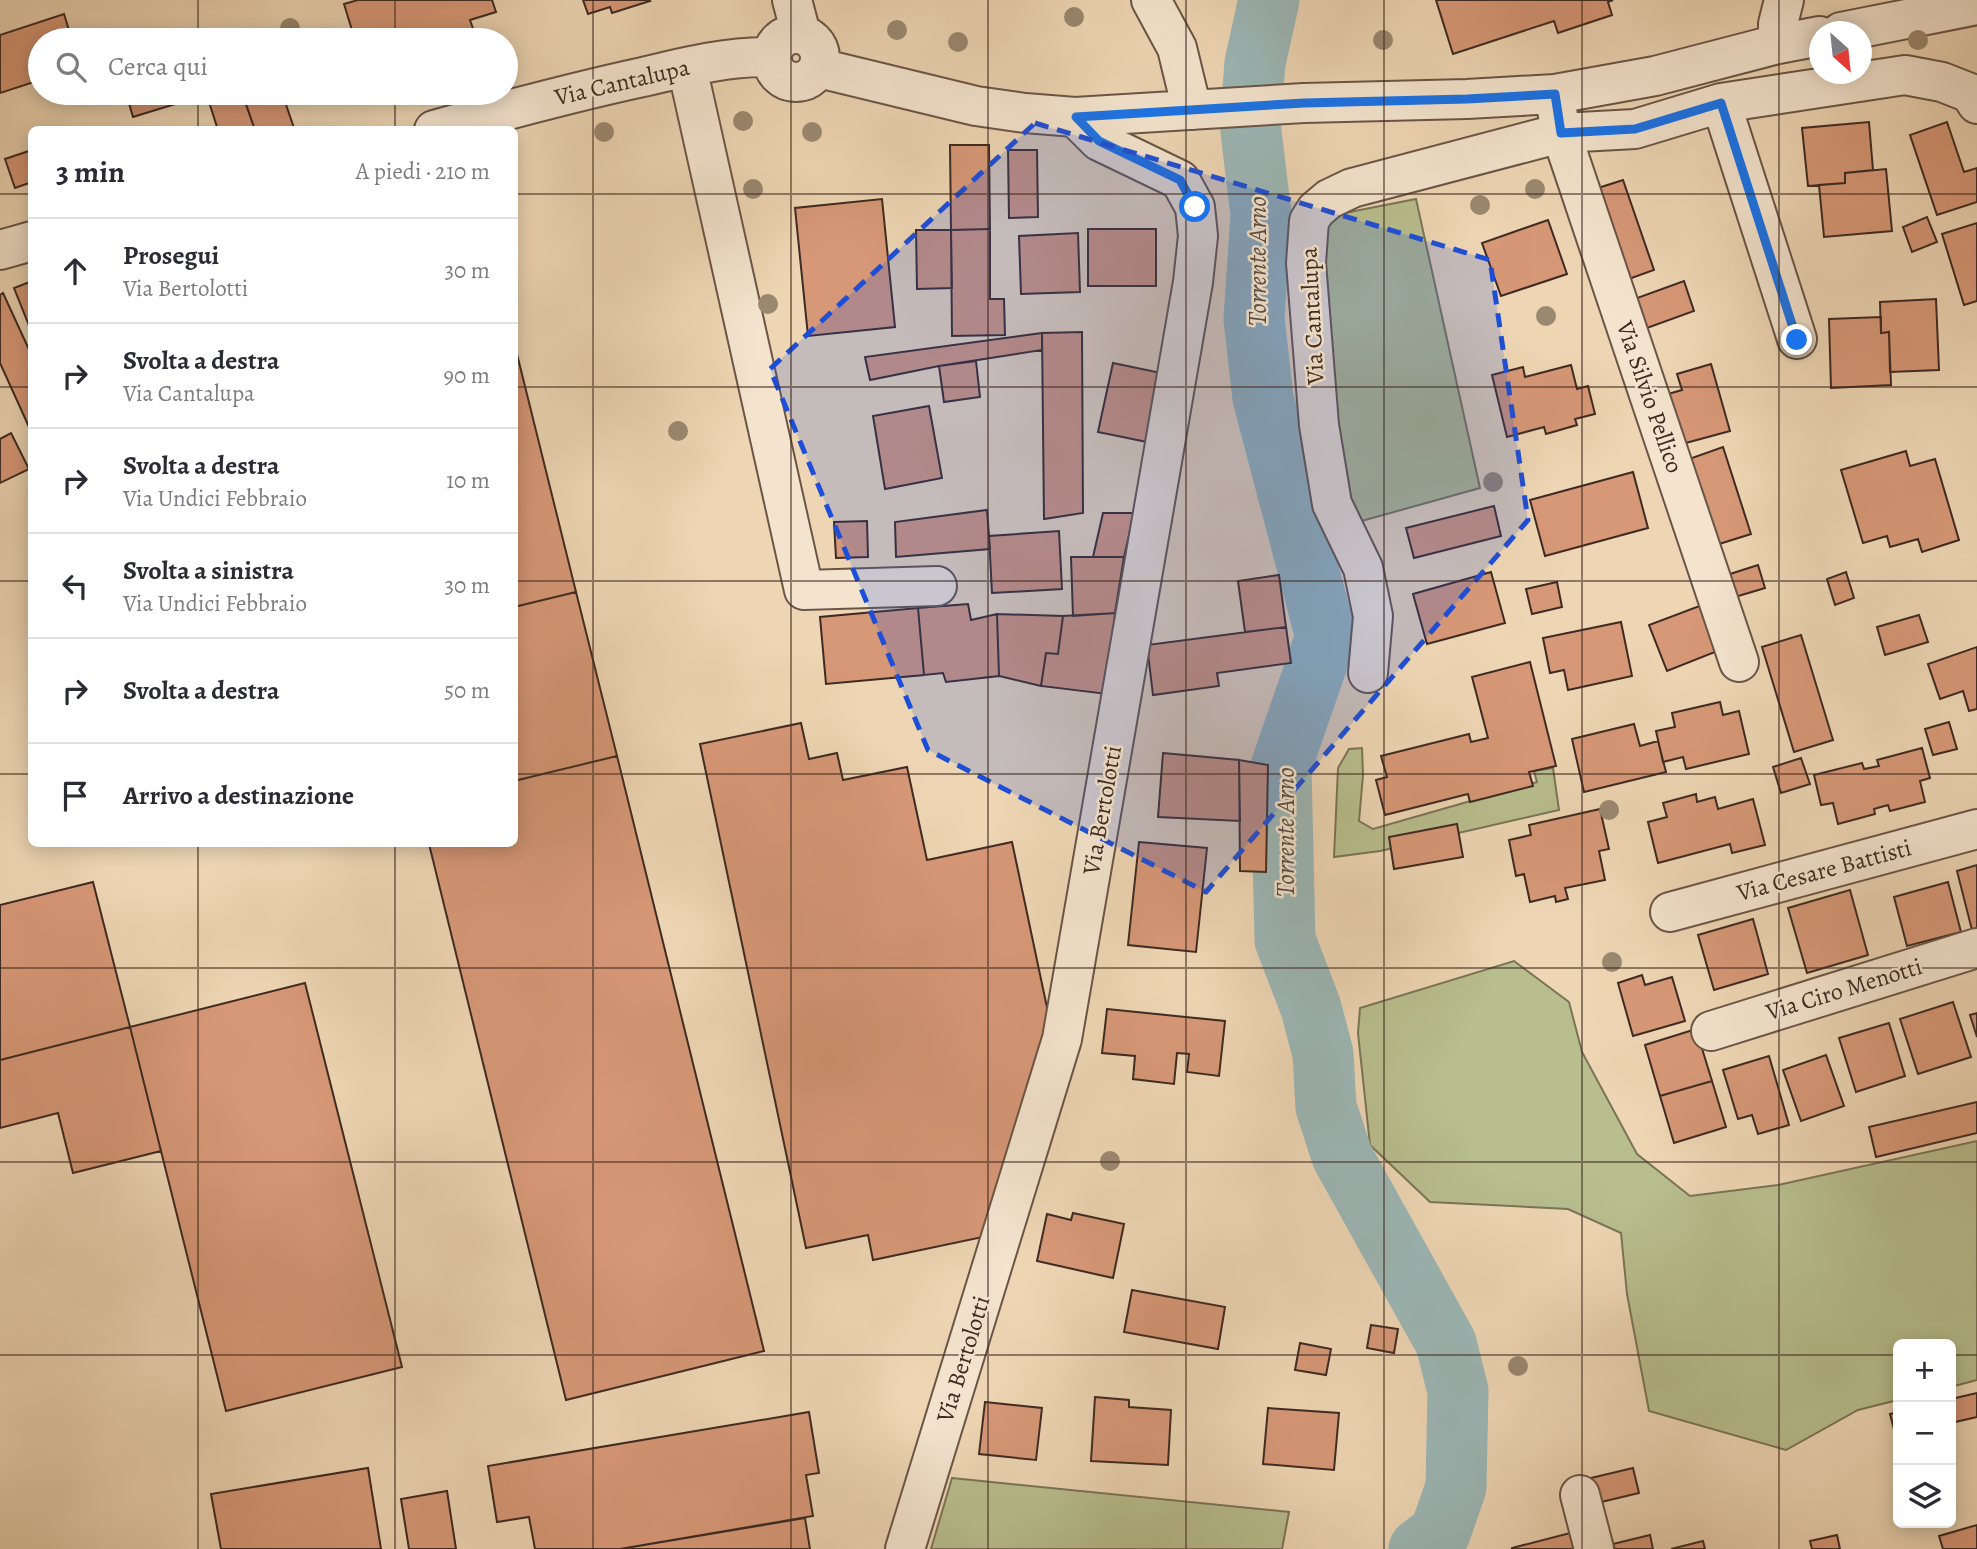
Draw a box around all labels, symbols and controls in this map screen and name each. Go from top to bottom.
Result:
north arrow [1809,21,1872,84]
search box [28,28,518,105]
icon: search [52,48,90,86]
text: Cerca qui [108,49,208,84]
street label: Via Cantalupa [550,51,693,113]
text: 3 min [56,152,125,192]
text: A piedi · 210 m [356,156,490,187]
route start [1179,191,1210,222]
water label: Torrente Arno [1240,196,1275,326]
text: Prosegui [123,238,219,273]
street label: Via Cantalupa [1292,246,1332,387]
icon: ahead [56,252,94,290]
text: 30 m [444,255,490,286]
text: Via Bertolotti [123,273,248,304]
street label: Via Silvio Pellico [1609,316,1691,477]
route end [1781,324,1812,355]
text: Svolta a destra [123,343,280,378]
icon: right [56,357,94,395]
text: 90 m [444,360,490,391]
text: Via Cantalupa [123,378,255,409]
text: Svolta a destra [123,448,280,483]
icon: right [56,462,94,500]
text: 10 m [446,465,490,496]
text: Via Undici Febbraio [123,483,307,514]
text: Svolta a sinistra [123,553,294,588]
icon: left [56,567,94,605]
text: 30 m [444,570,490,601]
text: Via Undici Febbraio [123,588,307,619]
icon: right [56,672,94,710]
text: Svolta a destra [123,673,280,708]
text: 50 m [444,675,490,706]
street label: Via Bertolotti [1075,743,1129,878]
water label: Torrente Arno [1268,767,1303,897]
icon: arrive [56,777,94,815]
text: Arrivo a destinazione [123,778,354,813]
street label: Via Cesare Battisti [1732,831,1915,909]
street label: Via Ciro Menotti [1761,950,1926,1028]
street label: Via Bertolotti [928,1292,997,1427]
map controls [1893,1339,1956,1528]
button: + [1893,1339,1956,1402]
button: − [1893,1402,1956,1465]
button: layers [1893,1465,1956,1528]

